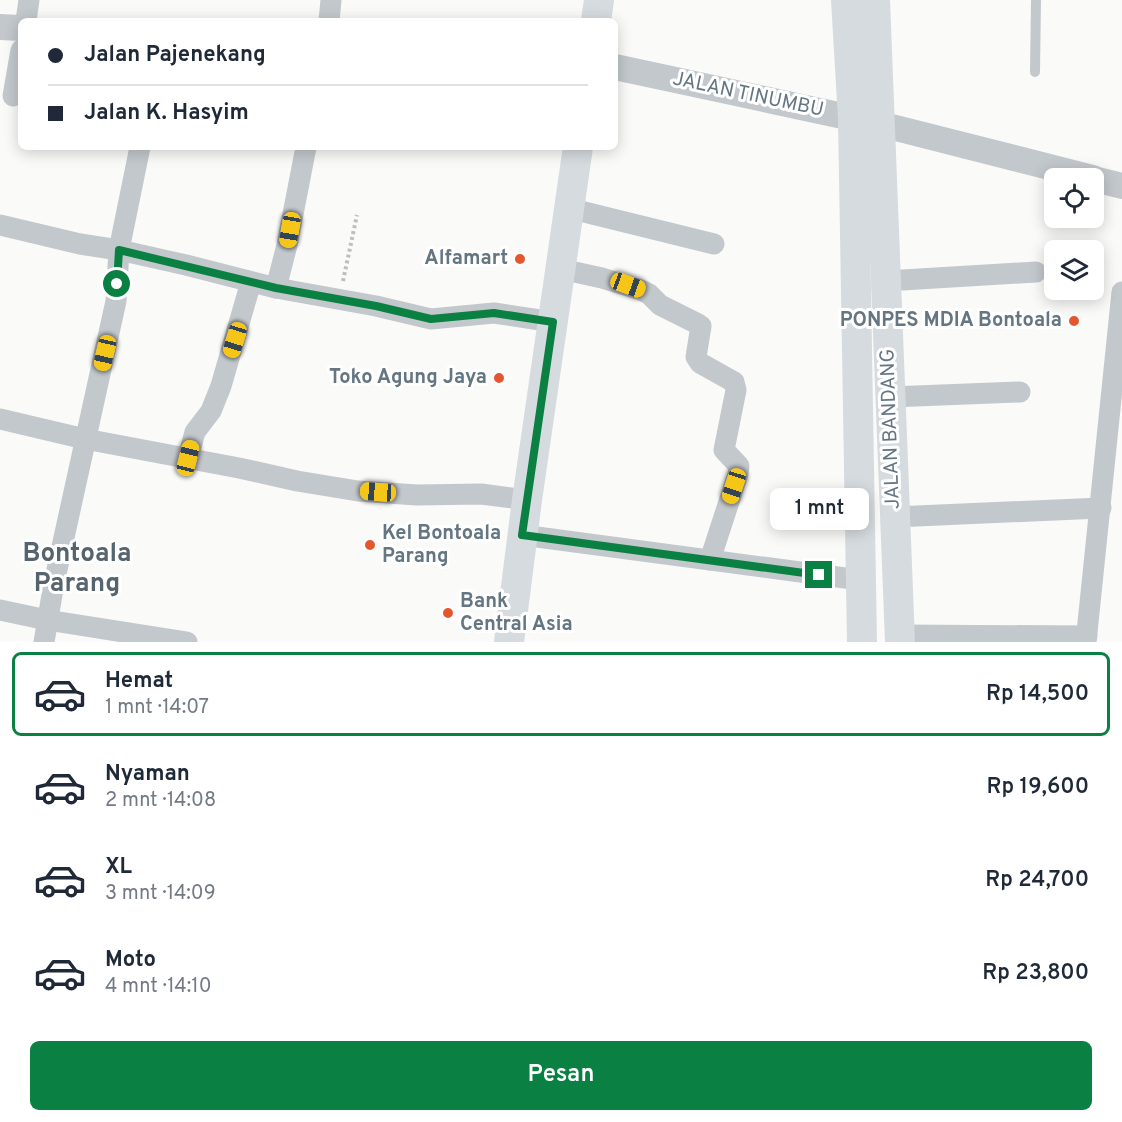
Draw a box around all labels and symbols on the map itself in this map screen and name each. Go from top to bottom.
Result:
street label: JALAN TINUMBU [670,66,826,124]
car [278,211,302,249]
place label: Alfamart [424,246,508,272]
marker: Alfamart [513,252,527,266]
route start [103,270,130,297]
car [608,270,648,300]
place label: PONPES MDIA Bontoala [840,308,1062,334]
marker: PONPES MDIA Bontoala [1067,314,1081,328]
car [221,320,249,360]
car [92,333,118,373]
street label: JALAN BANDANG [875,348,907,510]
place label: Toko Agung Jaya [329,365,487,391]
marker: Toko Agung Jaya [492,371,506,385]
car [175,438,201,478]
car [720,466,748,506]
car [359,482,397,502]
callout: 1 mnt [770,488,868,530]
place label: Kel Bontoala Parang [382,521,501,570]
district label: Bontoala Parang [22,538,132,601]
marker: Kel Bontoala Parang [363,538,377,552]
route end [805,561,832,588]
place label: Bank Central Asia [460,589,573,638]
marker: Bank Central Asia [441,606,455,620]

